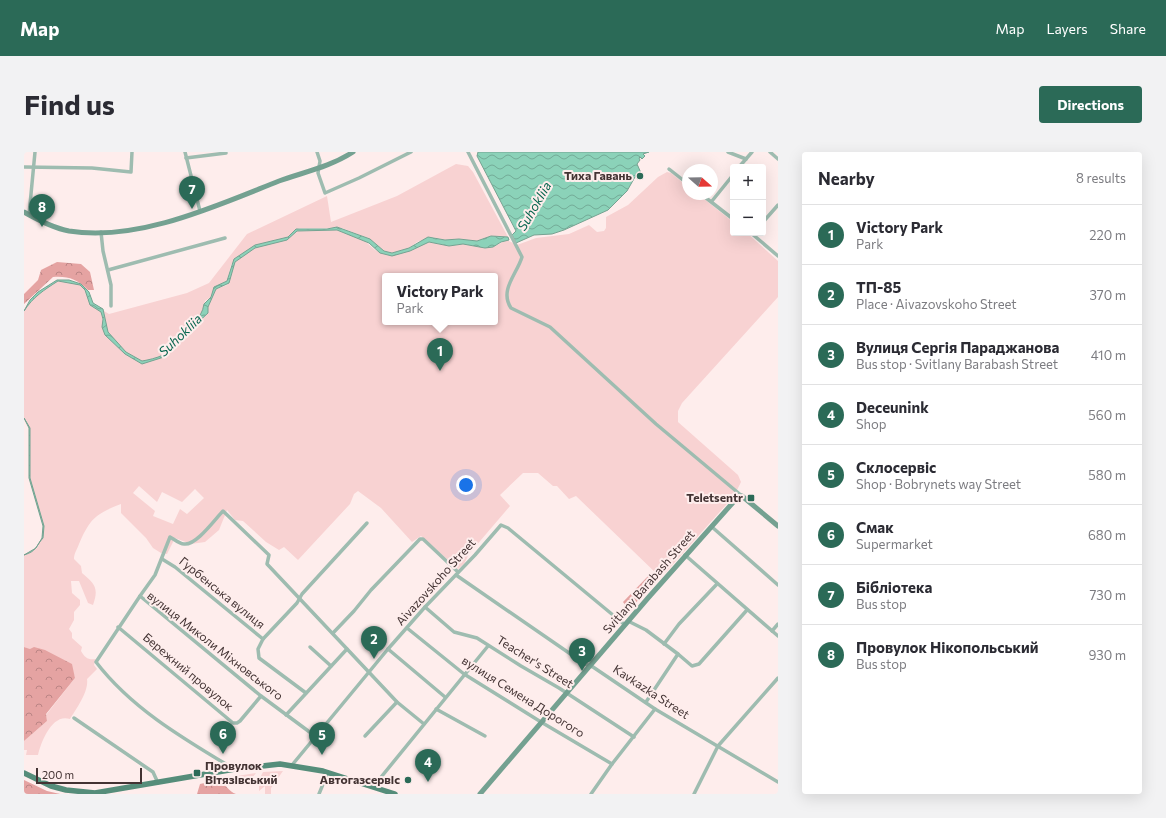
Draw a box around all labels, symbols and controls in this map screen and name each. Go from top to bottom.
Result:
text: Map [20,17,59,40]
text: Map [996,20,1024,37]
text: Layers [1046,20,1088,37]
text: Share [1110,20,1146,37]
button: Directions [1039,86,1142,123]
text: Find us [24,87,115,121]
north arrow [682,164,718,200]
map controls [730,164,766,236]
button: + [730,164,766,200]
place label: Тиха Гавань [564,168,633,182]
text: Nearby [818,168,875,189]
text: 8 results [1076,170,1126,186]
marker: Тиха Гавань [635,171,645,181]
pin: 7 [179,176,205,209]
water label: Suhokliia [514,178,555,233]
pin: 8 [29,194,55,227]
button: − [730,200,766,236]
text: Victory Park [856,218,943,236]
text: 1 [828,227,834,243]
text: 220 m [1089,227,1126,243]
text: Park [856,236,883,252]
popup [382,273,498,325]
text: ТП-85 [856,278,901,296]
text: Victory Park [396,282,484,300]
text: 2 [827,287,835,303]
text: 370 m [1089,287,1126,303]
text: Place · Aivazovskoho Street [856,296,1017,312]
text: Park [396,300,424,316]
water label: Suhokliia [155,310,205,359]
pin: 1 [427,338,453,371]
text: Вулиця Сергія Параджанова [856,338,1059,356]
text: 3 [827,347,835,363]
text: 410 m [1091,347,1126,363]
text: Bus stop · Svitlany Barabash Street [856,356,1058,372]
text: Deceunink [856,398,929,416]
text: 4 [827,407,835,423]
text: 560 m [1088,407,1126,423]
text: Shop [856,416,887,432]
text: Склосервіс [856,458,936,476]
text: 5 [827,467,835,483]
text: 580 m [1088,467,1126,483]
your location [456,475,476,495]
text: Shop · Bobrynets way Street [856,476,1021,492]
place label: Teletsentr [686,490,743,504]
marker: Teletsentr [746,493,756,503]
text: Смак [856,518,894,536]
street label: Svitlany Barabash Street [600,527,697,636]
text: 6 [827,527,835,543]
text: 680 m [1088,527,1126,543]
street label: Aivazovskoho Street [393,535,478,628]
text: Supermarket [856,536,933,552]
street label: Гурбенська вулиця [177,553,268,631]
text: Бібліотека [856,578,932,596]
text: 7 [827,587,835,603]
text: 730 m [1089,587,1126,603]
street label: вулиця Миколи Міхновського [145,588,286,703]
text: Bus stop [856,596,907,612]
pin: 2 [361,626,387,659]
street label: Бережний провулок [141,629,237,713]
street label: Teacher's Street [495,632,576,690]
pin: 3 [569,638,595,671]
text: Провулок Нікопольський [856,638,1039,656]
text: 8 [827,647,835,663]
text: 930 m [1088,647,1126,663]
street label: вулиця Семена Дорогого [460,653,587,740]
text: Bus stop [856,656,907,672]
street label: Kavkazka Street [611,661,692,721]
pin: 6 [210,721,236,754]
pin: 5 [309,722,335,755]
pin: 4 [415,749,441,782]
place label: Провулок Вітязівський [205,758,278,786]
scale bar [36,766,142,785]
text: 200 m [42,768,74,781]
marker: Провулок Вітязівський [192,768,202,778]
place label: Автогазсервіс [320,772,400,786]
marker: Автогазсервіс [403,775,413,785]

